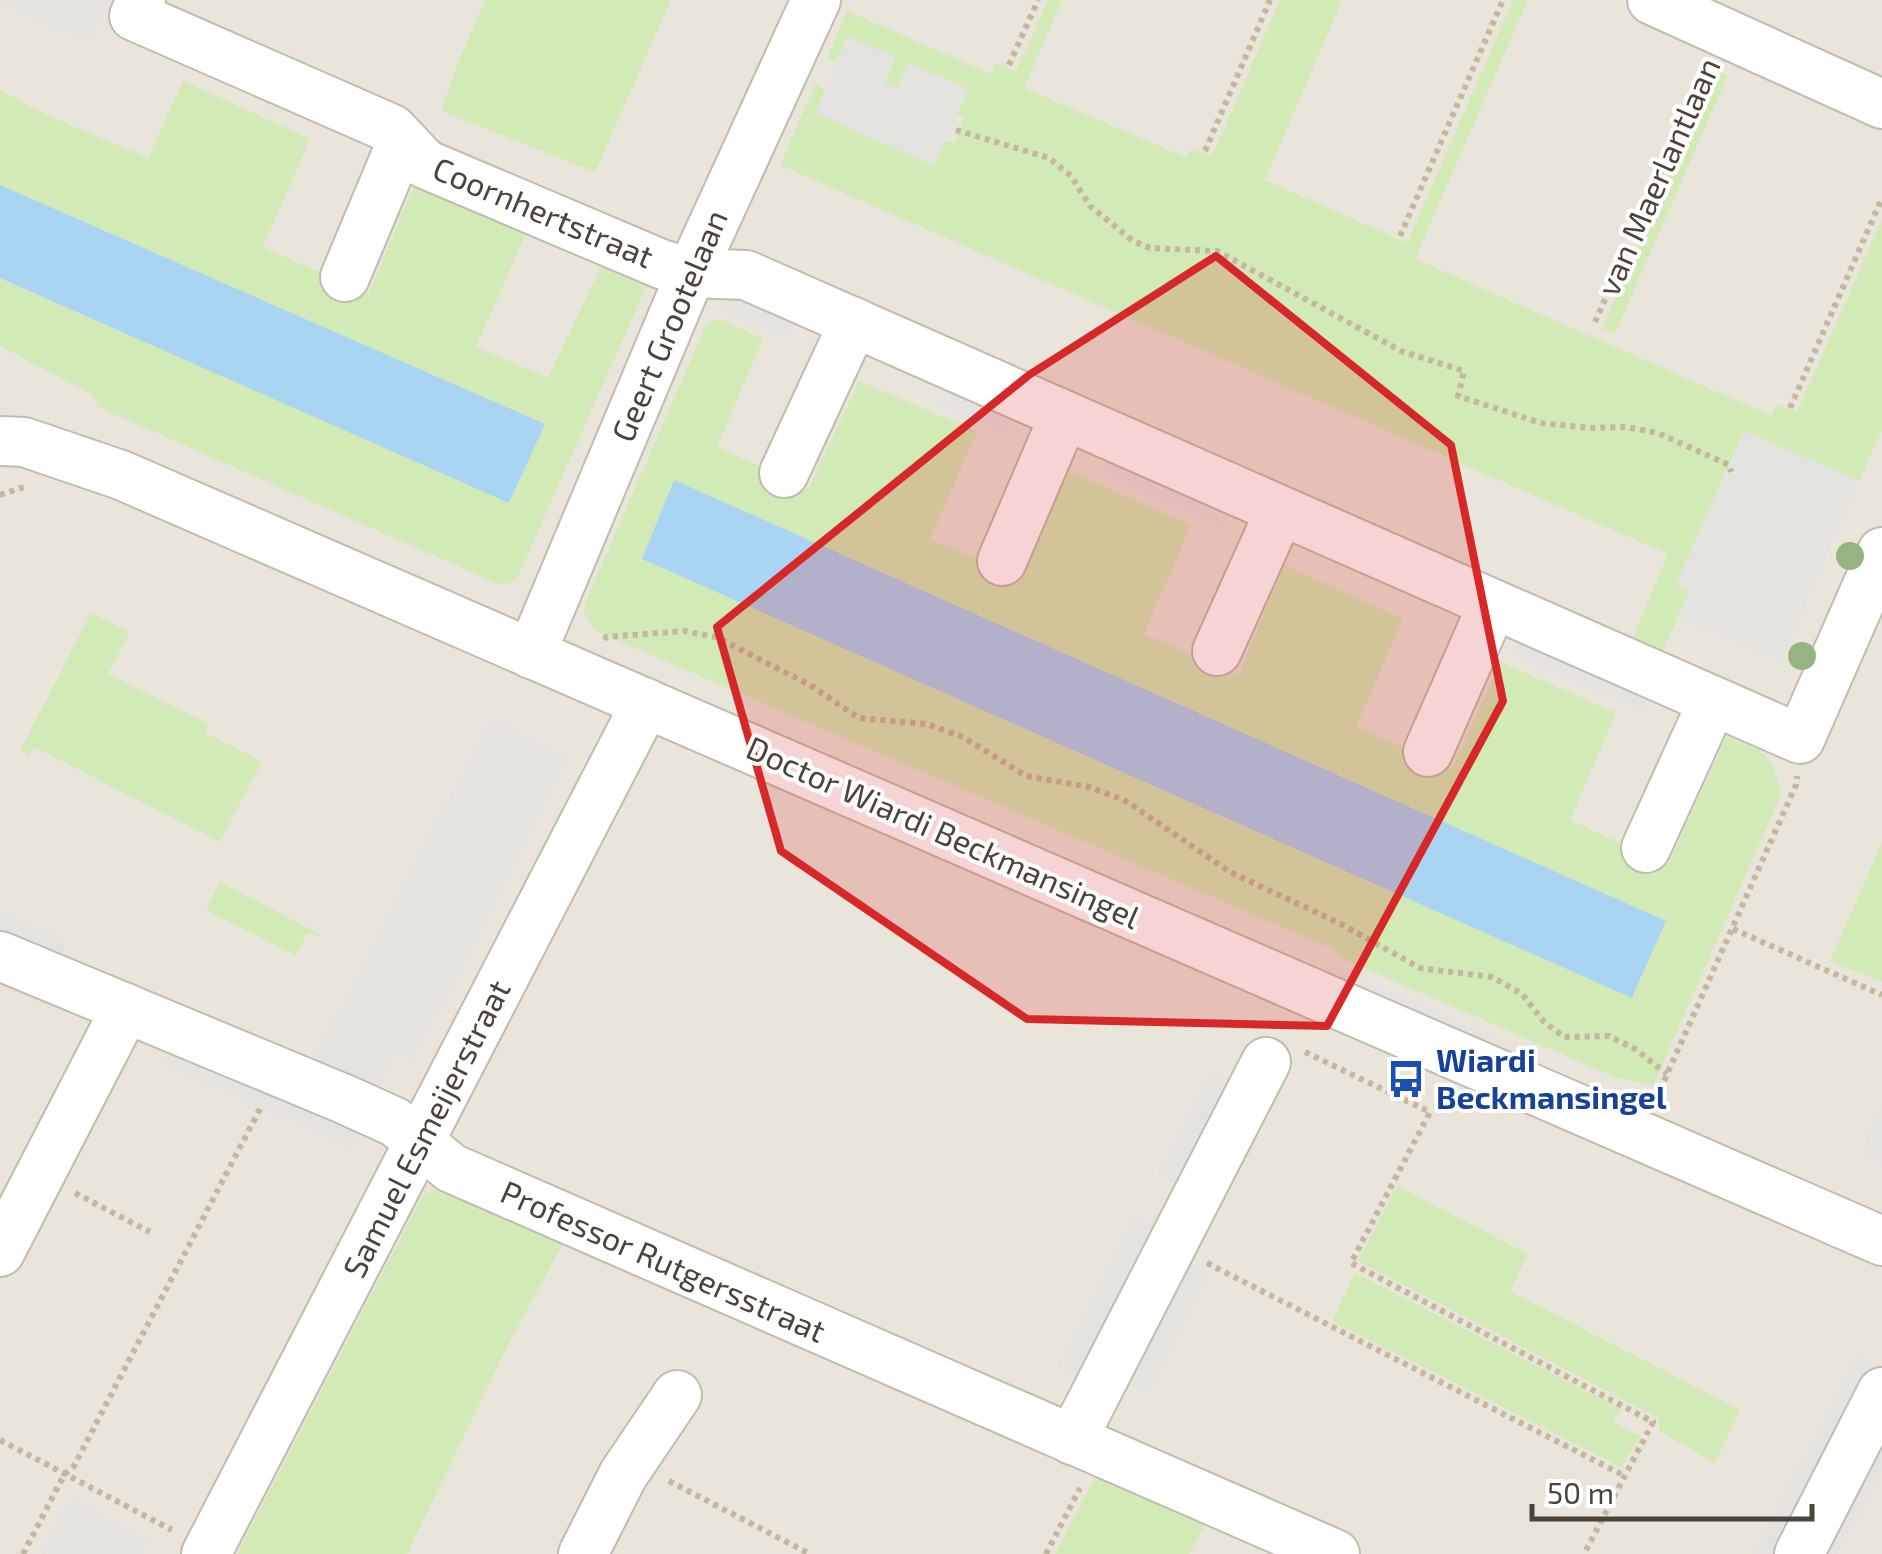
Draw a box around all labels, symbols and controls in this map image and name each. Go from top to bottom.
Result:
street label: van Maerlantlaan [1588,51,1727,301]
street label: Coornhertstraat [428,148,660,275]
street label: Geert Grootelaan [602,204,734,447]
street label: Doctor Wiardi Beckmansingel [741,727,1147,935]
street label: Samuel Esmeijerstraat [334,973,518,1284]
place label: Wiardi Beckmansingel [1436,1040,1667,1115]
bus stop icon: Wiardi Beckmansingel [1385,1058,1427,1100]
street label: Professor Rutgersstraat [496,1171,832,1349]
scale bar [1532,1459,1812,1521]
text: 50 m [1547,1474,1614,1510]

